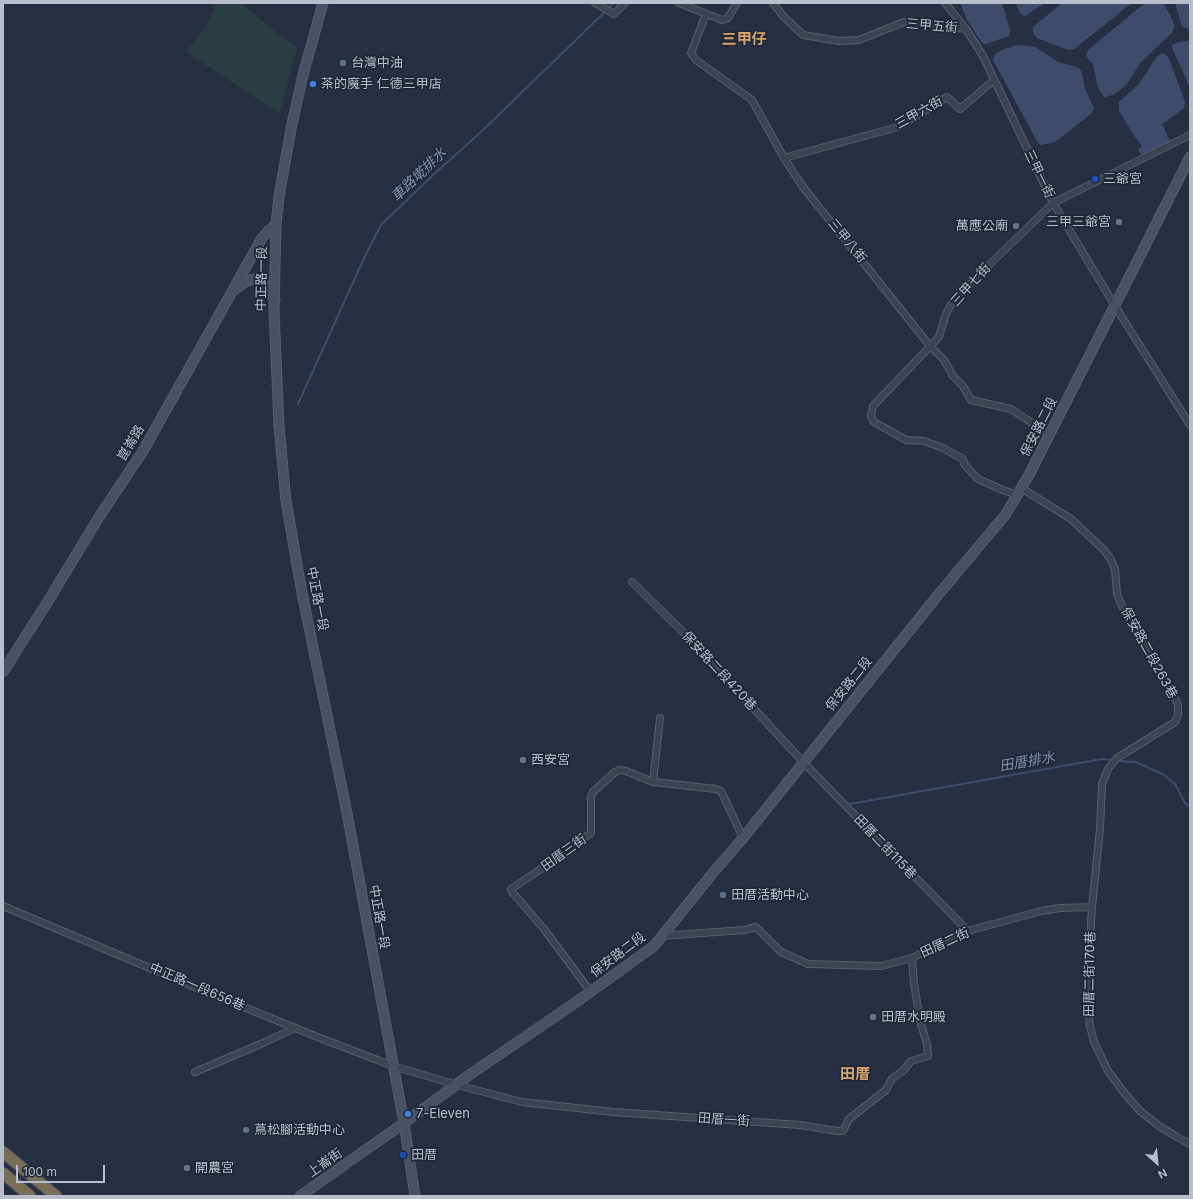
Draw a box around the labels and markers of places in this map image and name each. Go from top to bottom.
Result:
place label: 台灣中油 [351,55,403,71]
marker: 台灣中油 [338,58,348,68]
place label: 茶的魔手 仁德三甲店 [321,76,442,92]
marker: 茶的魔手 仁德三甲店 [308,79,318,89]
place label: 三爺宮 [1103,171,1142,187]
marker: 三爺宮 [1090,174,1100,184]
place label: 三甲三爺宮 [1046,214,1111,230]
marker: 三甲三爺宮 [1114,217,1124,227]
place label: 萬應公廟 [956,218,1008,234]
marker: 萬應公廟 [1011,221,1021,231]
place label: 西安宮 [531,752,570,768]
marker: 西安宮 [518,755,528,765]
place label: 田厝活動中心 [731,887,809,903]
marker: 田厝活動中心 [718,890,728,900]
place label: 田厝水明殿 [881,1009,946,1025]
marker: 田厝水明殿 [868,1012,878,1022]
place label: 7-Eleven [416,1106,470,1122]
marker: 7-Eleven [403,1109,413,1119]
place label: 蔦松腳活動中心 [254,1122,345,1138]
marker: 蔦松腳活動中心 [241,1125,251,1135]
place label: 田厝 [411,1147,437,1163]
marker: 田厝 [398,1150,408,1160]
place label: 開農宮 [195,1160,234,1176]
marker: 開農宮 [182,1163,192,1173]

